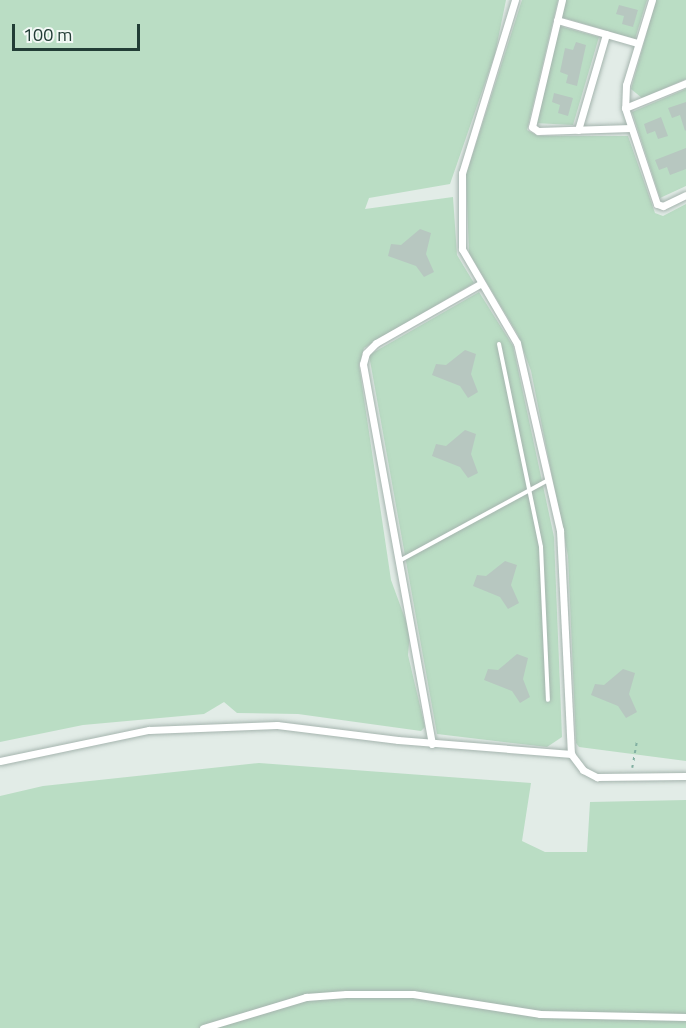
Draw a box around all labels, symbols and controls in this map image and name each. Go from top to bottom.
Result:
scale bar [15,12,142,50]
text: 100 m [23,21,72,48]

